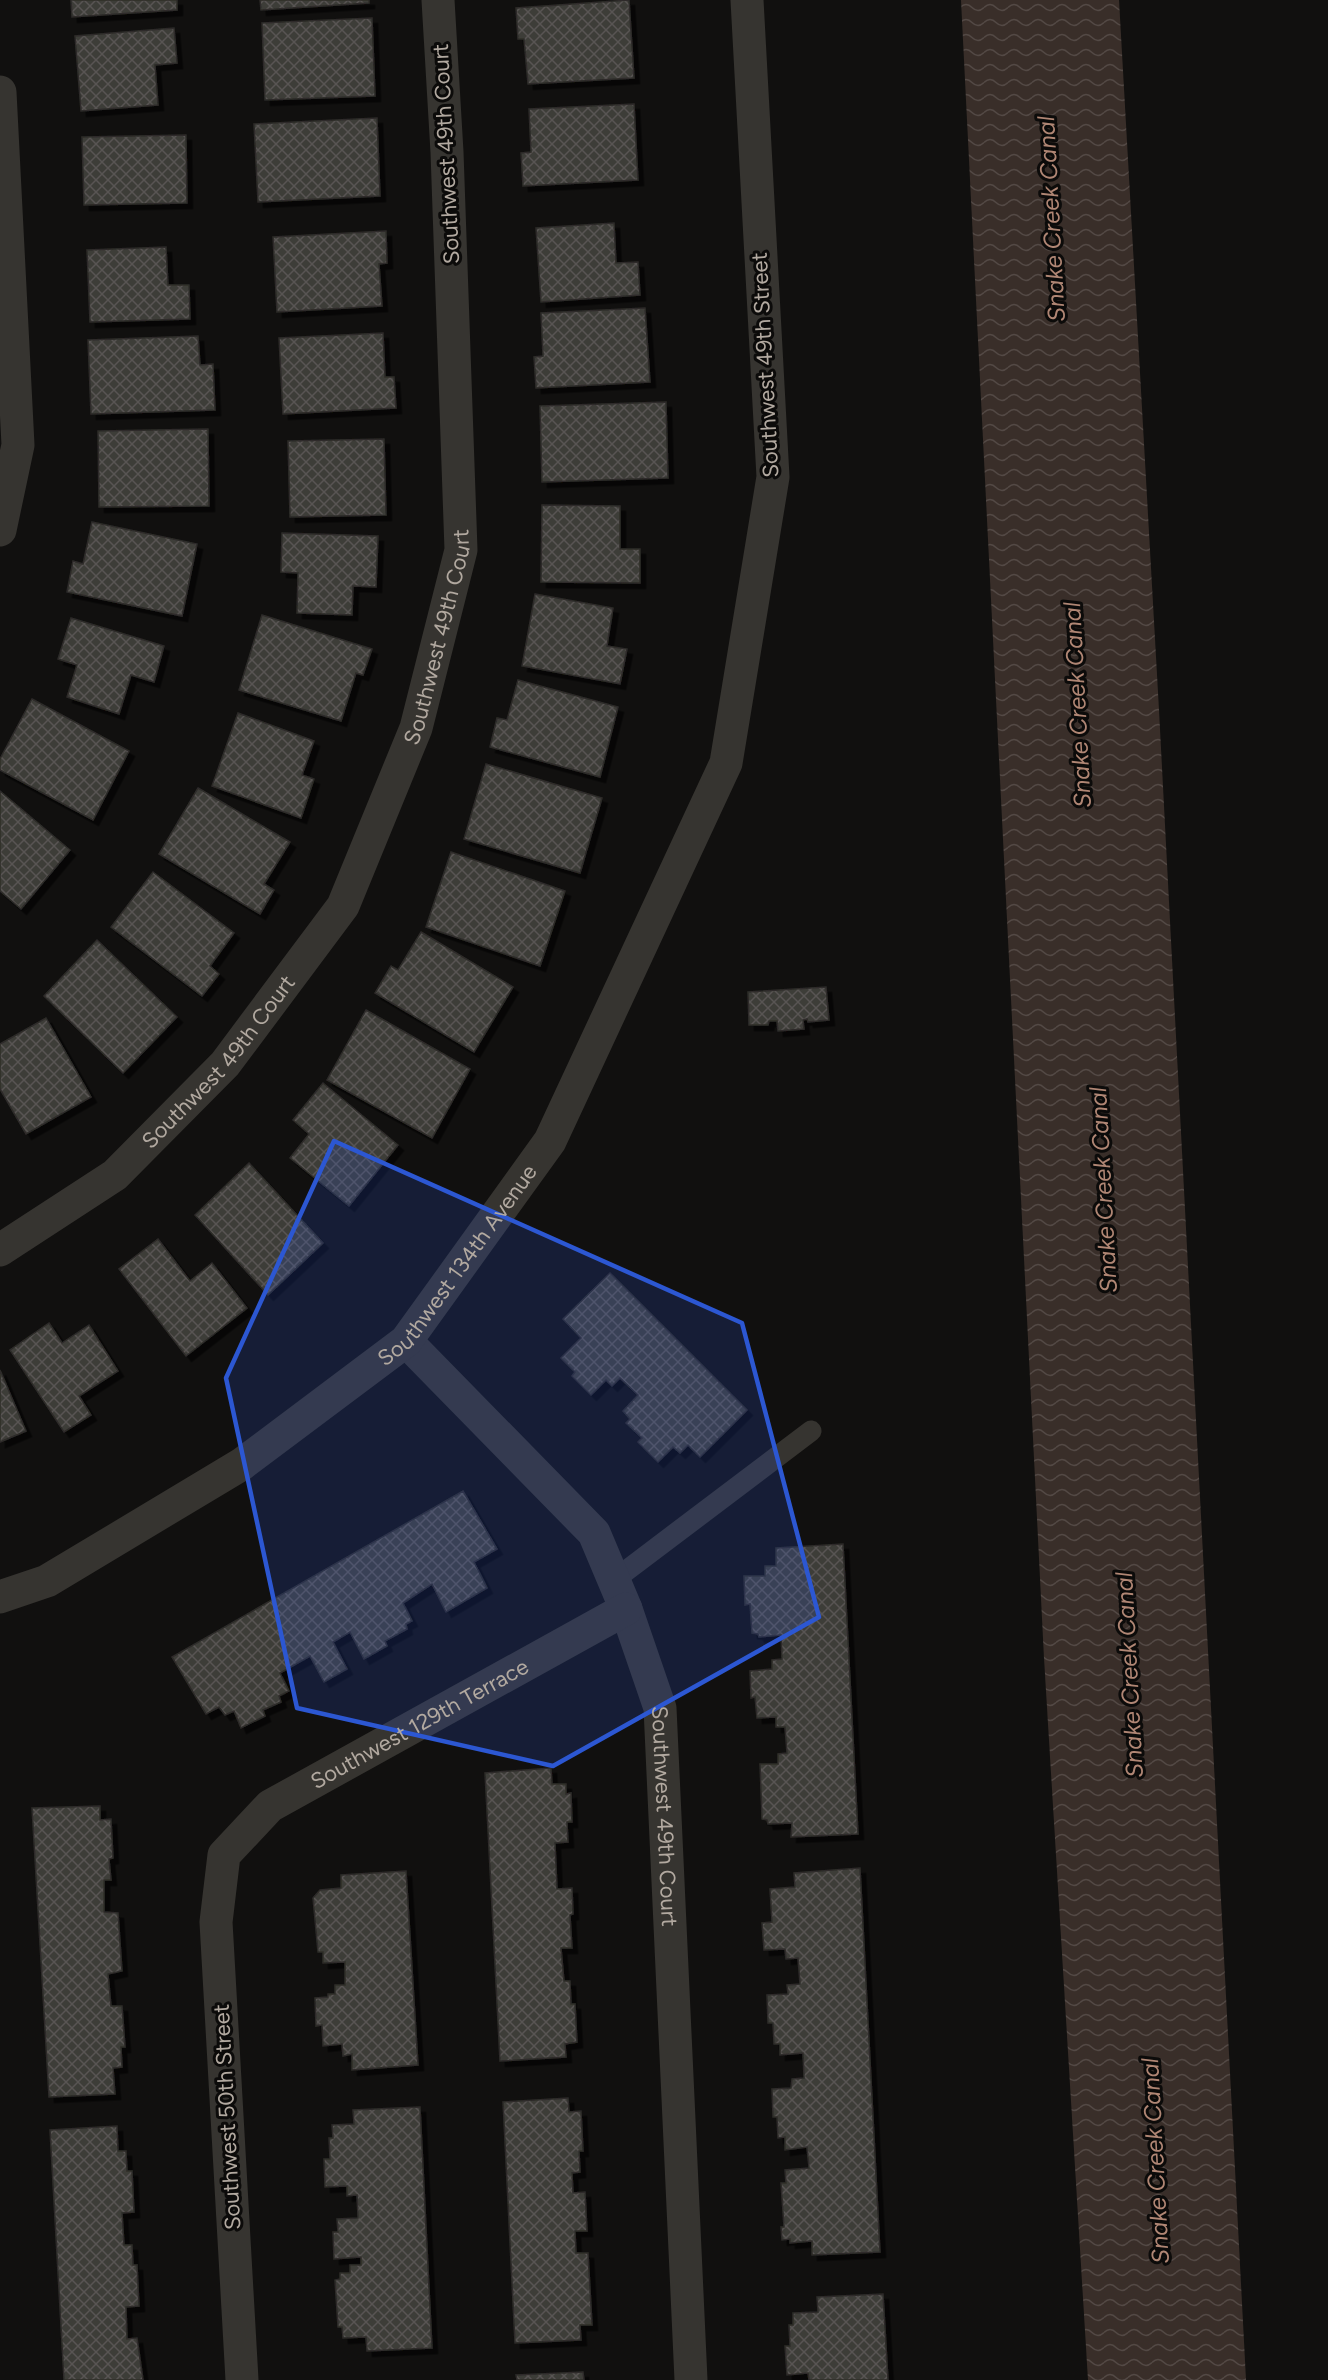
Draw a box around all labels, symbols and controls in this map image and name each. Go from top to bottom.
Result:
street label: Southwest 49th Court [427,43,465,265]
water label: Snake Creek Canal [1031,115,1071,323]
street label: Southwest 49th Street [746,252,784,478]
street label: Southwest 49th Court [397,529,475,748]
water label: Snake Creek Canal [1057,601,1097,809]
street label: Southwest 49th Court [136,969,300,1154]
water label: Snake Creek Canal [1083,1086,1123,1294]
street label: Southwest 134th Avenue [372,1159,542,1371]
water label: Snake Creek Canal [1109,1571,1149,1779]
street label: Southwest 129th Terrace [306,1652,533,1794]
street label: Southwest 49th Court [646,1705,684,1927]
street label: Southwest 50th Street [208,2003,246,2231]
water label: Snake Creek Canal [1135,2057,1175,2265]

